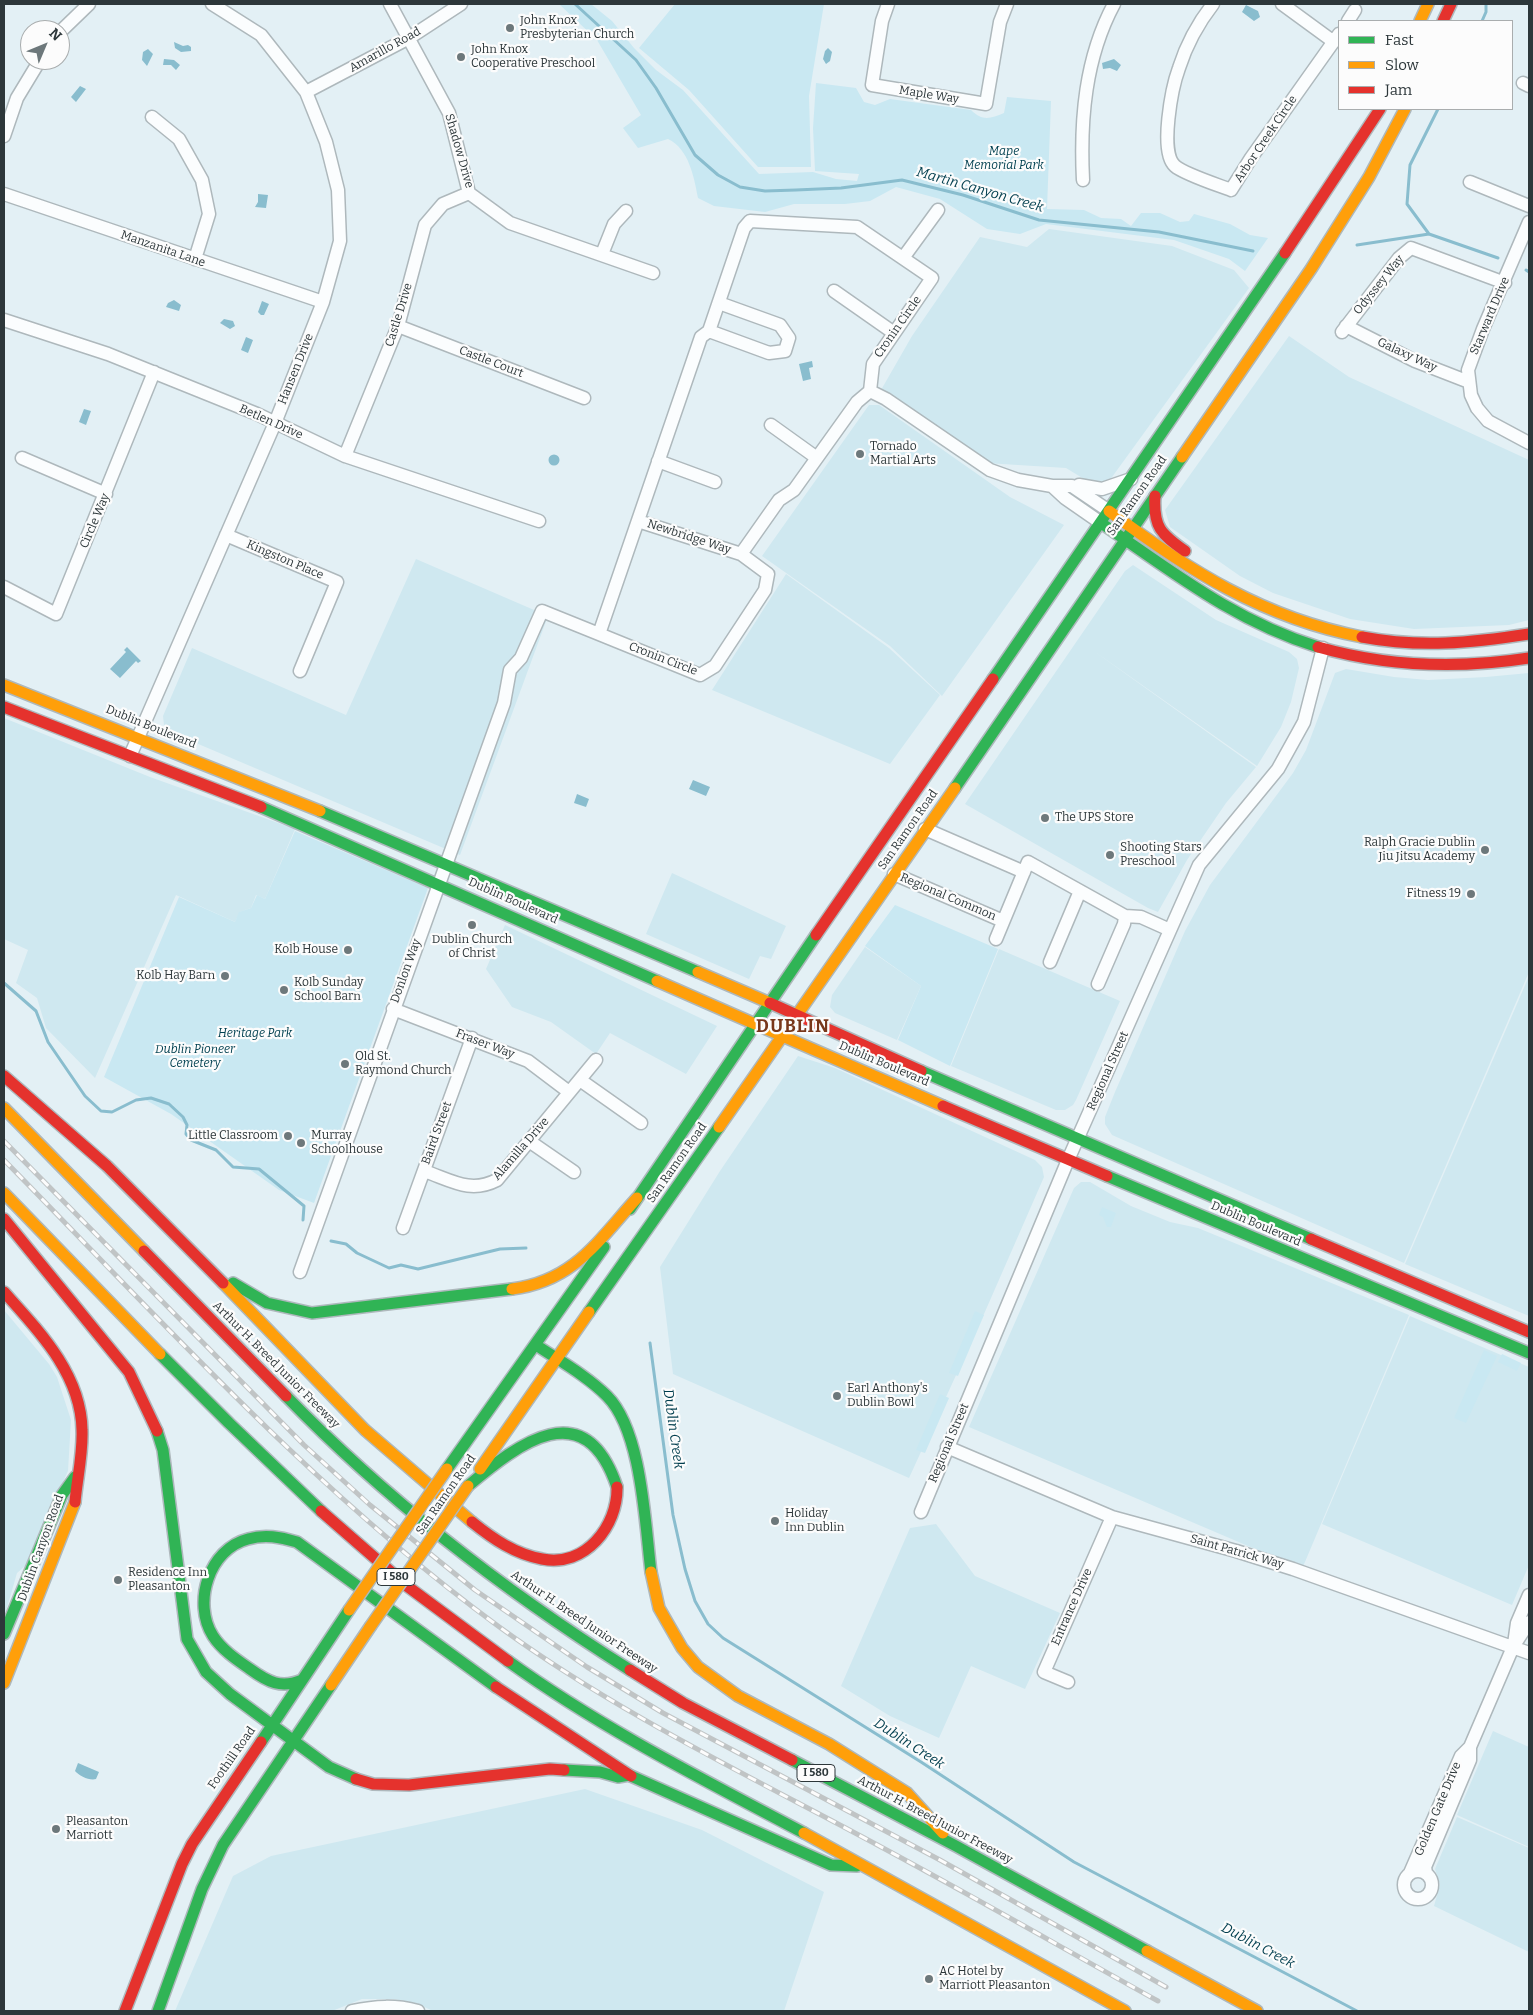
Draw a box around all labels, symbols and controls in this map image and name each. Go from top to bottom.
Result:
place label: John Knox Presbyterian Church [520,14,634,42]
north arrow [20,20,70,70]
legend [1338,20,1513,110]
marker: John Knox Presbyterian Church [504,22,516,34]
street label: Amarillo Road [347,24,423,76]
text: N [45,25,65,45]
text: Fast [1385,31,1414,49]
place label: John Knox Cooperative Preschool [471,43,595,71]
marker: John Knox Cooperative Preschool [455,51,467,63]
text: Slow [1385,56,1419,74]
text: Jam [1385,81,1412,99]
street label: Maple Way [898,83,960,107]
street label: Arbor Creek Circle [1232,93,1300,185]
street label: Shadow Drive [442,112,476,190]
park label: Mape Memorial Park [964,145,1044,173]
water label: Martin Canyon Creek [914,164,1046,216]
street label: Manzanita Lane [119,228,207,270]
street label: Odyssey Way [1351,252,1407,318]
street label: Starward Drive [1467,275,1513,357]
street label: Castle Drive [382,281,416,349]
street label: Cronin Circle [871,293,925,361]
street label: Hansen Drive [275,331,317,407]
street label: Galaxy Way [1375,335,1439,375]
street label: Castle Court [457,343,525,381]
street label: Betlen Drive [237,402,305,442]
place label: Tornado Martial Arts [870,440,936,468]
marker: Tornado Martial Arts [854,448,866,460]
street label: San Ramon Road [1104,453,1170,539]
street label: Circle Way [77,491,113,551]
street label: Newbridge Way [645,517,733,557]
street label: Kingston Place [244,537,326,583]
street label: Cronin Circle [627,639,699,679]
street label: Dublin Boulevard [104,702,198,752]
street label: San Ramon Road [875,787,941,873]
place label: The UPS Store [1055,811,1133,825]
marker: The UPS Store [1039,812,1051,824]
place label: Ralph Gracie Dublin Jiu Jitsu Academy [1364,836,1475,864]
place label: Shooting Stars Preschool [1120,841,1202,869]
marker: Ralph Gracie Dublin Jiu Jitsu Academy [1479,844,1491,856]
marker: Shooting Stars Preschool [1104,849,1116,861]
street label: Regional Common [898,870,998,924]
street label: Dublin Boulevard [466,875,560,927]
place label: Fitness 19 [1407,887,1461,901]
marker: Fitness 19 [1465,888,1477,900]
marker: Dublin Church of Christ [466,919,478,931]
place label: Dublin Church of Christ [432,933,512,961]
street label: Donlon Way [388,937,424,1005]
place label: Kolb House [274,943,338,957]
marker: Kolb House [342,944,354,956]
place label: Kolb Hay Barn [136,969,215,983]
marker: Kolb Hay Barn [219,970,231,982]
place label: Kolb Sunday School Barn [294,976,363,1004]
marker: Kolb Sunday School Barn [278,984,290,996]
district label: DUBLIN [755,1016,831,1038]
street label: Fraser Way [454,1026,516,1062]
park label: Heritage Park [218,1027,292,1041]
street label: Regional Street [1084,1029,1132,1113]
street label: Dublin Boulevard [837,1039,931,1089]
park label: Dublin Pioneer Cemetery [155,1043,235,1071]
place label: Old St. Raymond Church [355,1050,451,1078]
marker: Old St. Raymond Church [339,1058,351,1070]
street label: Baird Street [419,1100,455,1166]
street label: Alamilla Drive [490,1115,552,1183]
street label: San Ramon Road [644,1120,710,1206]
place label: Little Classroom [188,1129,278,1143]
place label: Murray Schoolhouse [311,1129,383,1157]
marker: Little Classroom [282,1130,294,1142]
marker: Murray Schoolhouse [295,1137,307,1149]
street label: Dublin Boulevard [1209,1199,1303,1249]
street label: Arthur H. Breed Junior Freeway [210,1299,342,1431]
place label: Earl Anthony's Dublin Bowl [847,1382,928,1410]
water label: Dublin Creek [659,1388,687,1470]
marker: Earl Anthony's Dublin Bowl [831,1390,843,1402]
street label: Regional Street [926,1401,972,1485]
street label: San Ramon Road [413,1452,479,1538]
street label: Dublin Canyon Road [15,1493,67,1603]
place label: Holiday Inn Dublin [785,1507,844,1535]
marker: Holiday Inn Dublin [769,1515,781,1527]
street label: Saint Patrick Way [1188,1532,1286,1572]
place label: Residence Inn Pleasanton [128,1566,207,1594]
street label: Entrance Drive [1049,1566,1095,1648]
road number: I 580 [377,1568,415,1585]
street label: Arthur H. Breed Junior Freeway [508,1568,660,1676]
marker: Residence Inn Pleasanton [112,1574,124,1586]
water label: Dublin Creek [871,1715,947,1773]
street label: Foothill Road [205,1724,259,1792]
street label: Golden Gate Drive [1412,1760,1464,1858]
road number: I 580 [797,1765,835,1782]
street label: Arthur H. Breed Junior Freeway [855,1773,1015,1867]
place label: Pleasanton Marriott [66,1815,128,1843]
marker: Pleasanton Marriott [50,1823,62,1835]
water label: Dublin Creek [1218,1920,1298,1972]
place label: AC Hotel by Marriott Pleasanton [939,1965,1050,1993]
marker: AC Hotel by Marriott Pleasanton [923,1973,935,1985]

